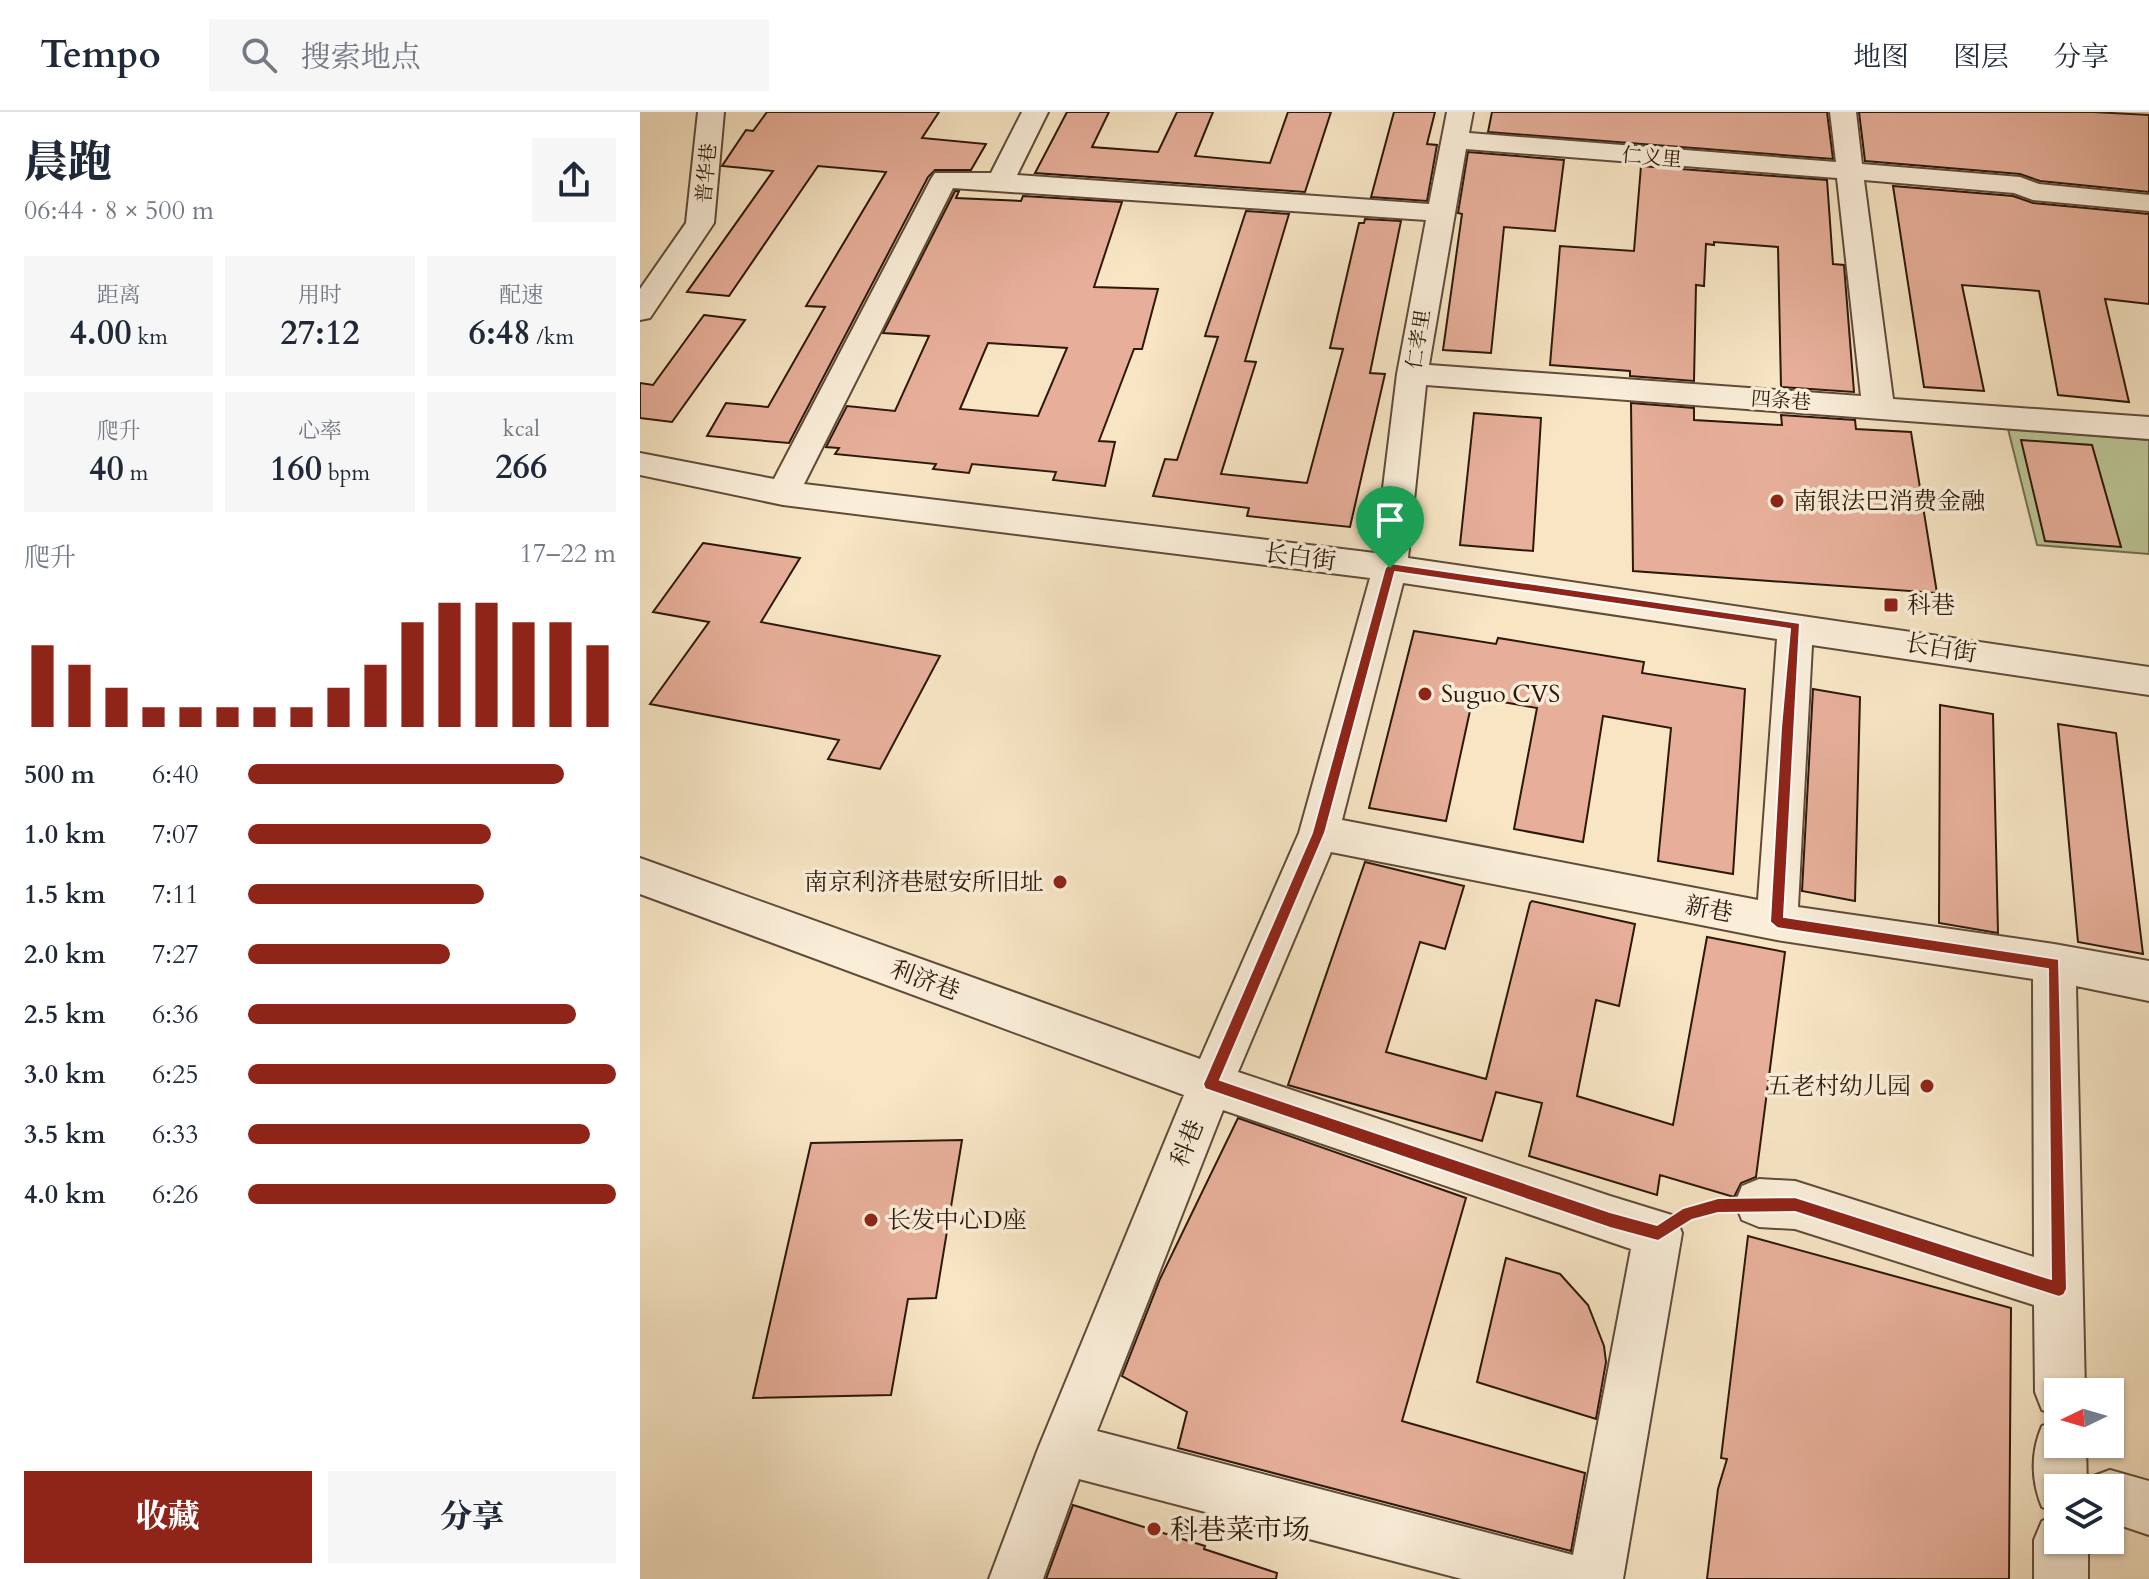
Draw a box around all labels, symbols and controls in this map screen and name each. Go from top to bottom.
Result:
search box [209,19,769,91]
text: Tempo [40,29,161,81]
icon: search [237,33,281,77]
text: 搜索地点 [301,37,421,78]
text: 地图 [1853,38,1909,76]
text: 图层 [1953,38,2009,76]
text: 分享 [2053,38,2109,76]
text: 晨跑 [24,133,112,193]
button: share [532,138,616,222]
street label: 仁义里 [1621,141,1683,174]
street label: 普华巷 [690,142,723,204]
text: 06:44 · 8 × 500 m [24,193,214,228]
text: 距离 [97,280,141,310]
text: 用时 [298,280,342,310]
text: 配速 [499,280,543,310]
street label: 仁孝里 [1400,307,1437,371]
text: 4.00 [69,310,132,356]
text: 27:12 [280,310,360,356]
text: 6:48 [469,310,531,356]
text: km [132,322,168,352]
text: /km [531,322,574,352]
street label: 四条巷 [1750,385,1812,416]
text: kcal [503,414,540,444]
text: 爬升 [97,416,141,446]
text: 心率 [298,416,342,446]
text: 266 [495,444,547,490]
text: 40 [89,446,124,492]
text: 160 [270,446,322,492]
text: m [124,458,148,488]
text: bpm [322,458,370,488]
place label: 南银法巴消费金融 [1793,485,1985,518]
pin [1356,486,1424,568]
marker: 南银法巴消费金融 [1768,492,1786,510]
icon: arrive [1368,498,1412,542]
text: 17–22 m [519,536,616,571]
street label: 长白街 [1262,537,1338,578]
text: 爬升 [24,540,76,575]
place label: 科巷 [1907,589,1955,622]
marker: 科巷 [1882,596,1900,614]
street label: 长白街 [1903,627,1979,670]
place label: Suguo CVS [1441,678,1560,711]
marker: Suguo CVS [1416,685,1434,703]
text: 500 m [24,757,95,792]
text: 6:40 [152,757,199,792]
text: 1.0 km [24,817,105,852]
text: 7:07 [152,817,199,852]
place label: 南京利济巷慰安所旧址 [804,866,1044,899]
marker: 南京利济巷慰安所旧址 [1051,873,1069,891]
text: 1.5 km [24,877,105,912]
text: 7:11 [152,877,199,912]
street label: 新巷 [1682,889,1736,930]
text: 2.0 km [24,937,105,972]
text: 7:27 [152,937,199,972]
street label: 利济巷 [885,953,964,1008]
text: 2.5 km [24,997,105,1032]
text: 6:36 [152,997,199,1032]
text: 3.0 km [24,1057,105,1092]
text: 6:25 [152,1057,199,1092]
place label: 五老村幼儿园 [1767,1070,1911,1103]
marker: 五老村幼儿园 [1918,1077,1936,1095]
street label: 科巷 [1163,1115,1212,1172]
text: 3.5 km [24,1117,105,1152]
text: 6:33 [152,1117,199,1152]
text: 4.0 km [24,1177,105,1212]
text: 6:26 [152,1177,199,1212]
place label: 长发中心D座 [887,1204,1027,1237]
marker: 长发中心D座 [862,1211,880,1229]
north arrow [2044,1378,2124,1458]
map controls [2044,1378,2124,1554]
button: 收藏 [24,1471,312,1563]
button: 分享 [328,1471,616,1563]
button: layers [2044,1474,2124,1554]
place label: 科巷菜市场 [1170,1511,1310,1549]
marker: 科巷菜市场 [1145,1520,1163,1538]

